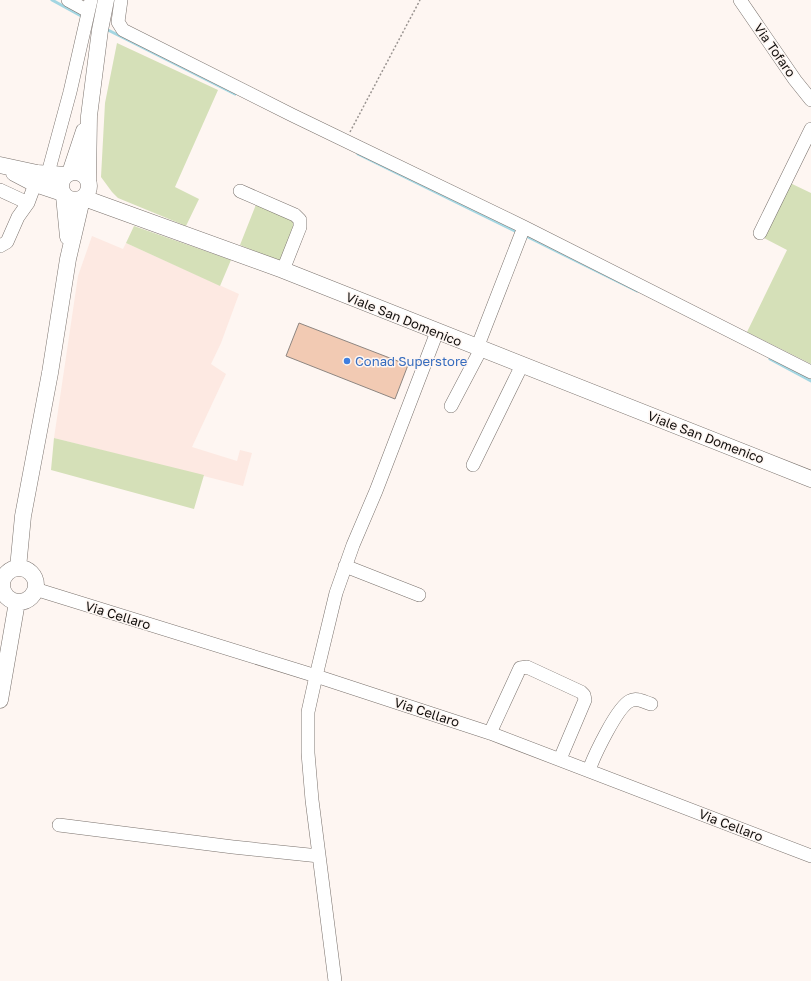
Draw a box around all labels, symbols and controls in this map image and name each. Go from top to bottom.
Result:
street label: Via Tofaro [751,20,799,80]
street label: Viale San Domenico [344,288,464,350]
place label: Conad Superstore [355,353,467,369]
marker: Conad Superstore [342,356,352,366]
street label: Viale San Domenico [645,407,767,467]
street label: Via Cellaro [83,597,153,633]
street label: Via Cellaro [392,694,462,730]
street label: Via Cellaro [697,805,766,845]

